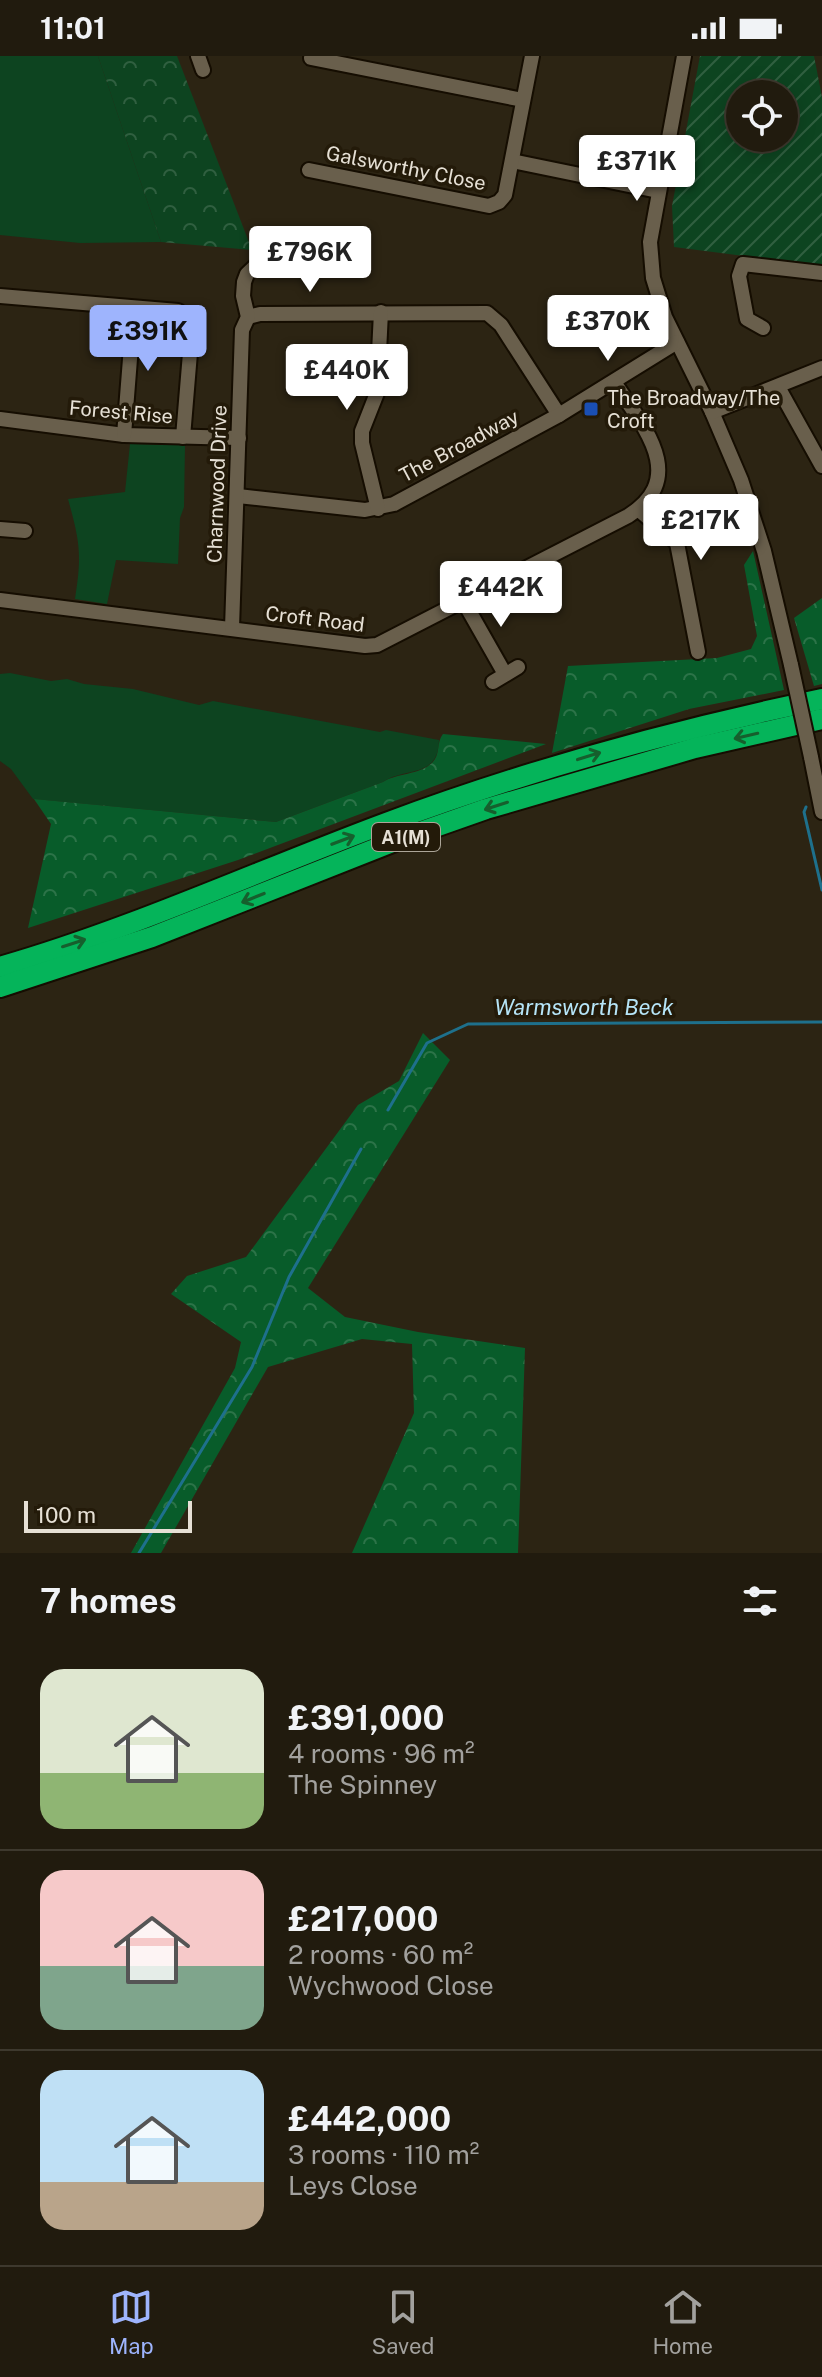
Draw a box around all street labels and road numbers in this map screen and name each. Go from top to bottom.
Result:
street label: Galsworthy Close [324,141,488,195]
street label: Forest Rise [68,396,174,428]
street label: The Broadway [395,404,523,487]
street label: Charnwood Drive [202,405,232,563]
street label: Croft Road [264,601,366,637]
road number: A1(M) [372,823,440,851]

